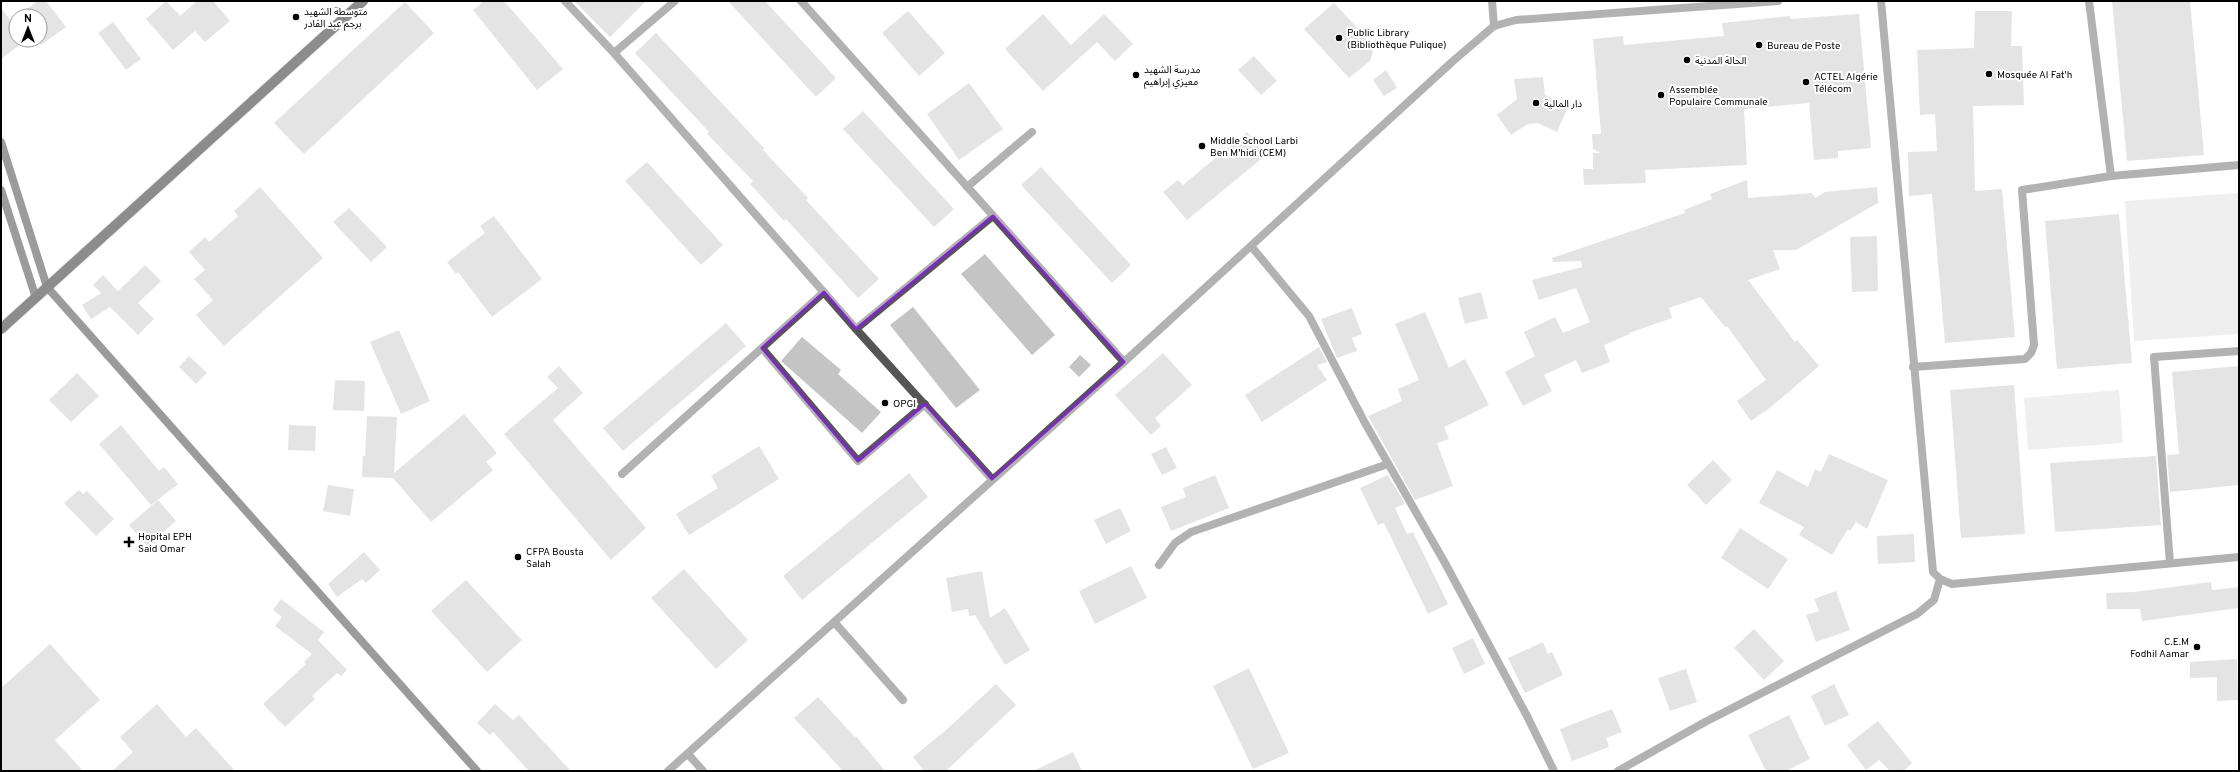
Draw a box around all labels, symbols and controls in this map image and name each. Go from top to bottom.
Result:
place label: متوسطة الشهيد برجم عبد القادر [303,6,367,31]
north arrow [8,8,48,48]
text: N [24,12,32,26]
marker: متوسطة الشهيد برجم عبد القادر [291,12,301,22]
place label: Public Library (Bibliothèque Pulique) [1347,27,1447,52]
marker: Public Library (Bibliothèque Pulique) [1334,33,1344,43]
marker: Bureau de Poste [1754,40,1764,50]
place label: Bureau de Poste [1767,40,1840,53]
marker: الحالة المدنية [1682,55,1692,65]
place label: الحالة المدنية [1695,55,1746,68]
place label: مدرسة الشهيد معيزي إبراهيم [1144,64,1201,89]
marker: Mosquée Al Fat'h [1984,69,1994,79]
place label: Mosquée Al Fat'h [1997,69,2072,82]
marker: مدرسة الشهيد معيزي إبراهيم [1131,70,1141,80]
place label: ACTEL Algérie Télécom [1814,71,1878,96]
marker: ACTEL Algérie Télécom [1801,77,1811,87]
place label: Assemblée Populaire Communale [1669,84,1768,109]
marker: Assemblée Populaire Communale [1656,90,1666,100]
marker: دار المالية [1531,98,1541,108]
place label: دار المالية [1544,98,1582,111]
place label: Middle School Larbi Ben M'hidi (CEM) [1210,135,1298,160]
marker: Middle School Larbi Ben M'hidi (CEM) [1197,141,1207,151]
marker: OPGI [880,398,890,408]
place label: OPGI [893,398,916,411]
place label: Hopital EPH Said Omar [138,531,192,556]
marker: Hopital EPH Said Omar [123,536,135,548]
place label: CFPA Bousta Salah [526,546,583,571]
marker: CFPA Bousta Salah [513,552,523,562]
place label: C.E.M Fodhil Aamar [2130,636,2189,661]
marker: C.E.M Fodhil Aamar [2192,642,2202,652]

